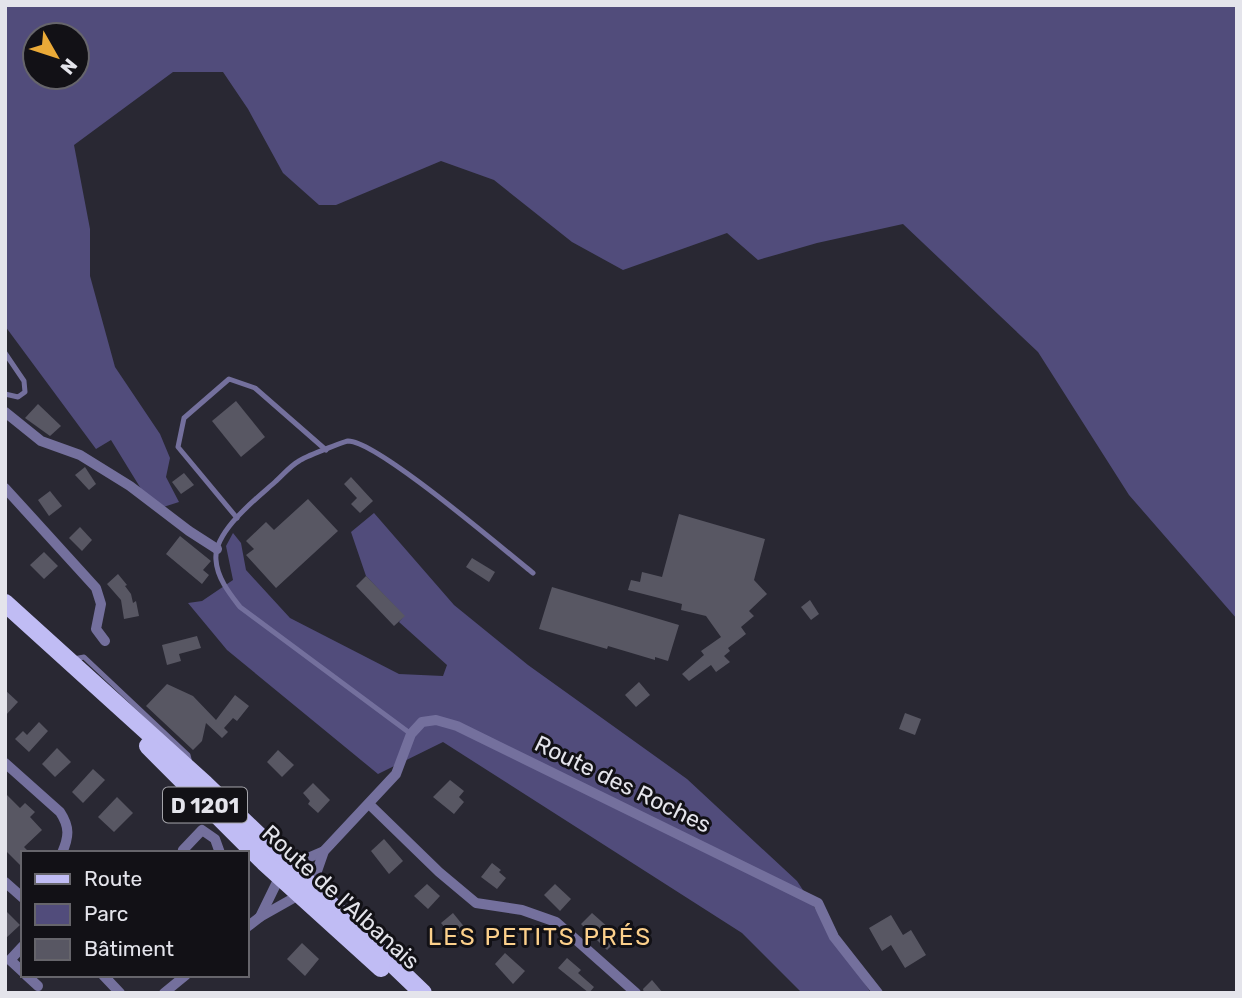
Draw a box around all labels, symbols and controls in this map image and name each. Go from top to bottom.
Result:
north arrow [21,21,91,91]
text: N [56,54,82,79]
street label: Route des Roches [530,729,716,839]
road number: D 1201 [163,788,247,822]
street label: Route de l'Albanais [257,819,425,975]
legend [21,851,248,977]
text: Route [84,866,142,891]
text: Parc [84,901,128,926]
district label: LES PETITS PRÉS [428,923,652,951]
text: Bâtiment [84,936,174,961]

